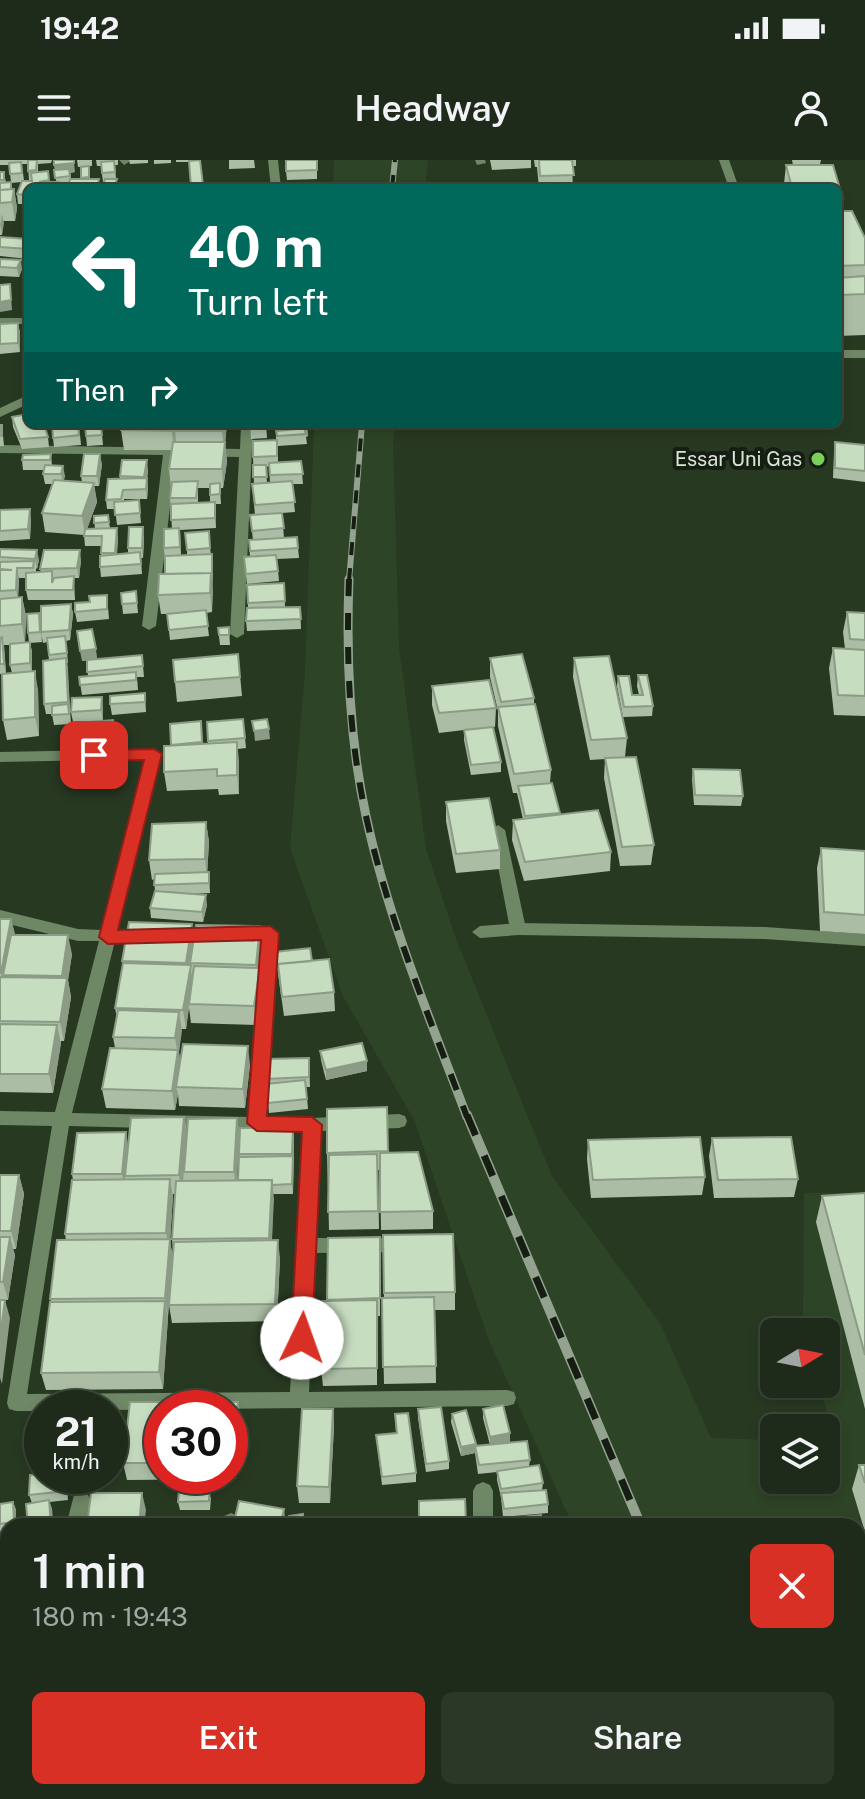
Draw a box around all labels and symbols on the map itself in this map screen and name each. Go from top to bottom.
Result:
place label: Essar Uni Gas [675,447,802,471]
marker: Essar Uni Gas [809,450,827,468]
pin [60,721,128,789]
position arrow [260,1296,344,1380]
north arrow [760,1318,840,1398]
speed limit sign: 30 [144,1390,248,1494]

